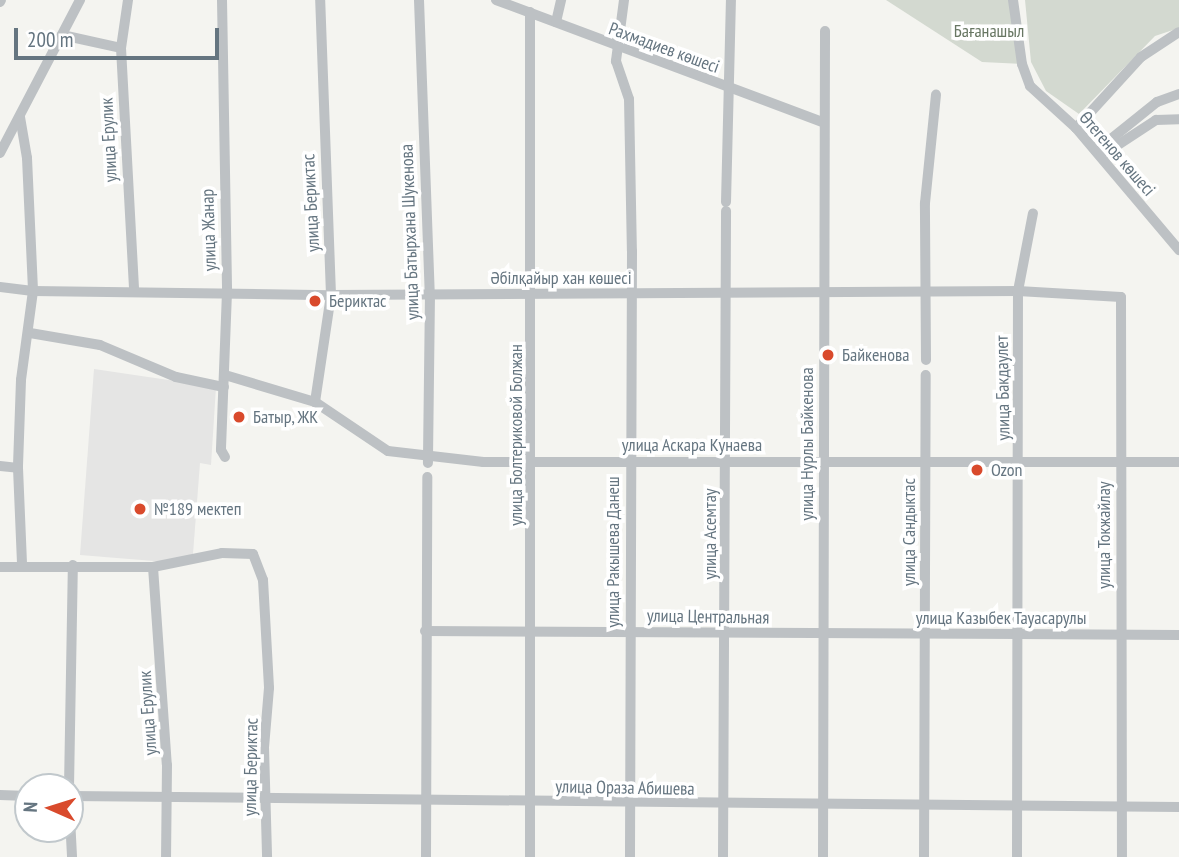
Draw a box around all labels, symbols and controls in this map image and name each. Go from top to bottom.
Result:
scale bar [18,14,222,58]
street label: Рахмадиев көшесі [606,18,722,78]
park label: Бағанашыл [954,20,1024,42]
text: 200 m [27,26,73,53]
street label: улица Ерулик [96,97,122,183]
street label: Өтегенов көшесі [1074,107,1160,201]
street label: улица Батырхана Шукенова [396,144,424,320]
street label: улица Бериктас [298,153,324,253]
street label: улица Жанар [197,188,221,272]
street label: Әбілқайыр хан көшесі [490,267,632,289]
place label: Бериктас [329,290,387,312]
marker: Бериктас [307,293,323,309]
street label: улица Бакдаулет [991,335,1015,441]
street label: улица Болтериковой Болжан [505,344,527,526]
place label: Байкенова [842,344,909,366]
marker: Байкенова [820,347,836,363]
street label: улица Нурлы Байкенова [796,367,818,521]
place label: Батыр, ЖК [253,406,319,428]
marker: Батыр, ЖК [231,409,247,425]
street label: улица Аскара Кунаева [622,434,762,456]
place label: Ozon [991,459,1023,481]
marker: Ozon [969,462,985,478]
street label: улица Ракышева Данеш [602,476,624,628]
street label: улица Сандыктас [898,478,920,586]
street label: улица Токжайлау [1093,481,1115,589]
street label: улица Асемтау [699,488,721,580]
place label: №189 мектеп [154,498,241,520]
marker: №189 мектеп [132,501,148,517]
street label: улица Центральная [647,605,769,629]
street label: улица Казыбек Тауасарулы [915,607,1087,629]
street label: улица Ерулик [134,670,162,756]
street label: улица Бериктас [239,718,263,816]
north arrow [14,773,84,843]
street label: улица Ораза Абишева [555,776,695,800]
text: N [18,801,42,813]

